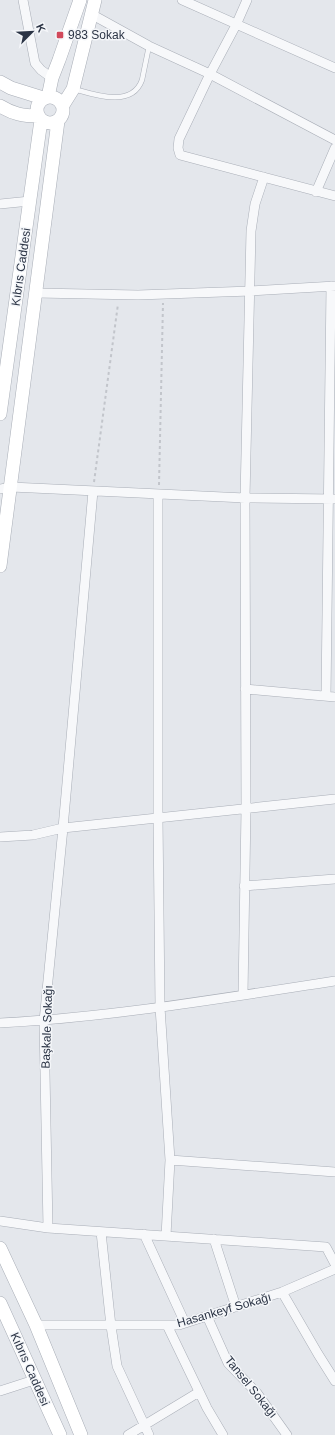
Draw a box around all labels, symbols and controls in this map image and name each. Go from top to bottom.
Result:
north arrow [12,12,52,52]
text: K [34,22,48,34]
place label: 983 Sokak [68,28,126,42]
marker: 983 Sokak [55,30,65,40]
street label: Kıbrıs Caddesi [9,227,33,307]
street label: Başkale Sokağı [39,985,55,1069]
street label: Hasankeyf Sokağı [175,1290,273,1330]
street label: Kıbrıs Caddesi [8,1330,52,1408]
street label: Tansel Sokağı [222,1353,280,1421]

